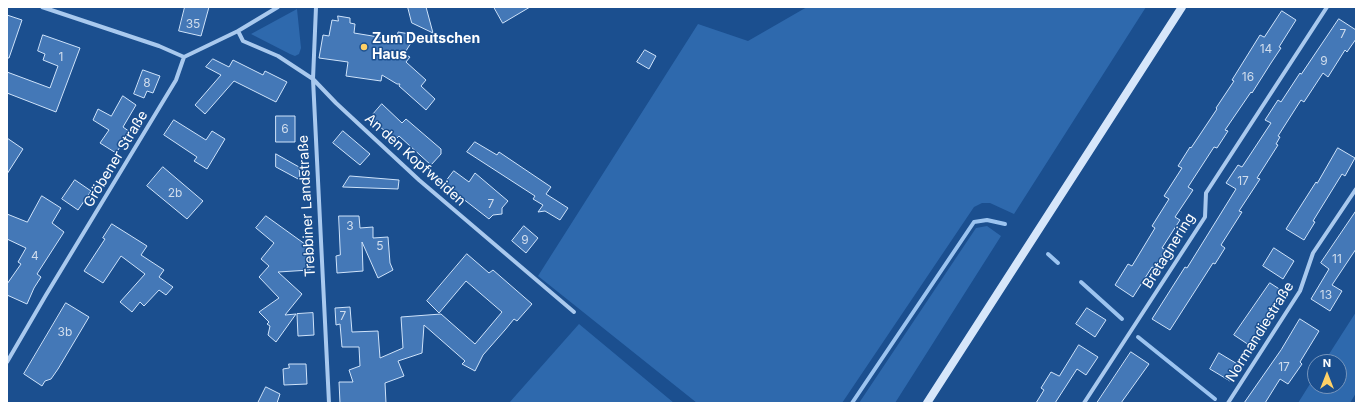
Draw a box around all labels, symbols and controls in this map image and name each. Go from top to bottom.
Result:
house number: 35 [186,17,200,31]
house number: 7 [1340,27,1346,41]
place label: Zum Deutschen Haus [372,31,480,64]
marker: Zum Deutschen Haus [359,42,369,52]
house number: 14 [1260,42,1272,56]
house number: 1 [59,50,63,64]
house number: 9 [1320,54,1328,68]
house number: 16 [1242,70,1254,84]
house number: 8 [143,76,151,90]
street label: Gröbener Straße [81,108,151,210]
street label: An den Kopfweiden [361,110,469,210]
house number: 6 [281,122,289,136]
street label: Trebbiner Landstraße [295,135,319,277]
house number: 17 [1237,174,1249,188]
house number: 2b [168,186,182,200]
house number: 7 [488,197,494,211]
street label: Bretagnering [1139,210,1199,292]
house number: 3 [346,219,354,233]
house number: 9 [521,233,529,247]
house number: 5 [376,239,384,253]
house number: 4 [31,249,39,263]
house number: 11 [1332,252,1342,266]
street label: Normandiestraße [1222,279,1298,385]
house number: 13 [1320,288,1332,302]
house number: 7 [340,309,346,323]
house number: 3b [58,325,72,339]
north arrow [1307,354,1347,394]
text: N [1323,356,1331,370]
house number: 17 [1278,360,1290,374]

